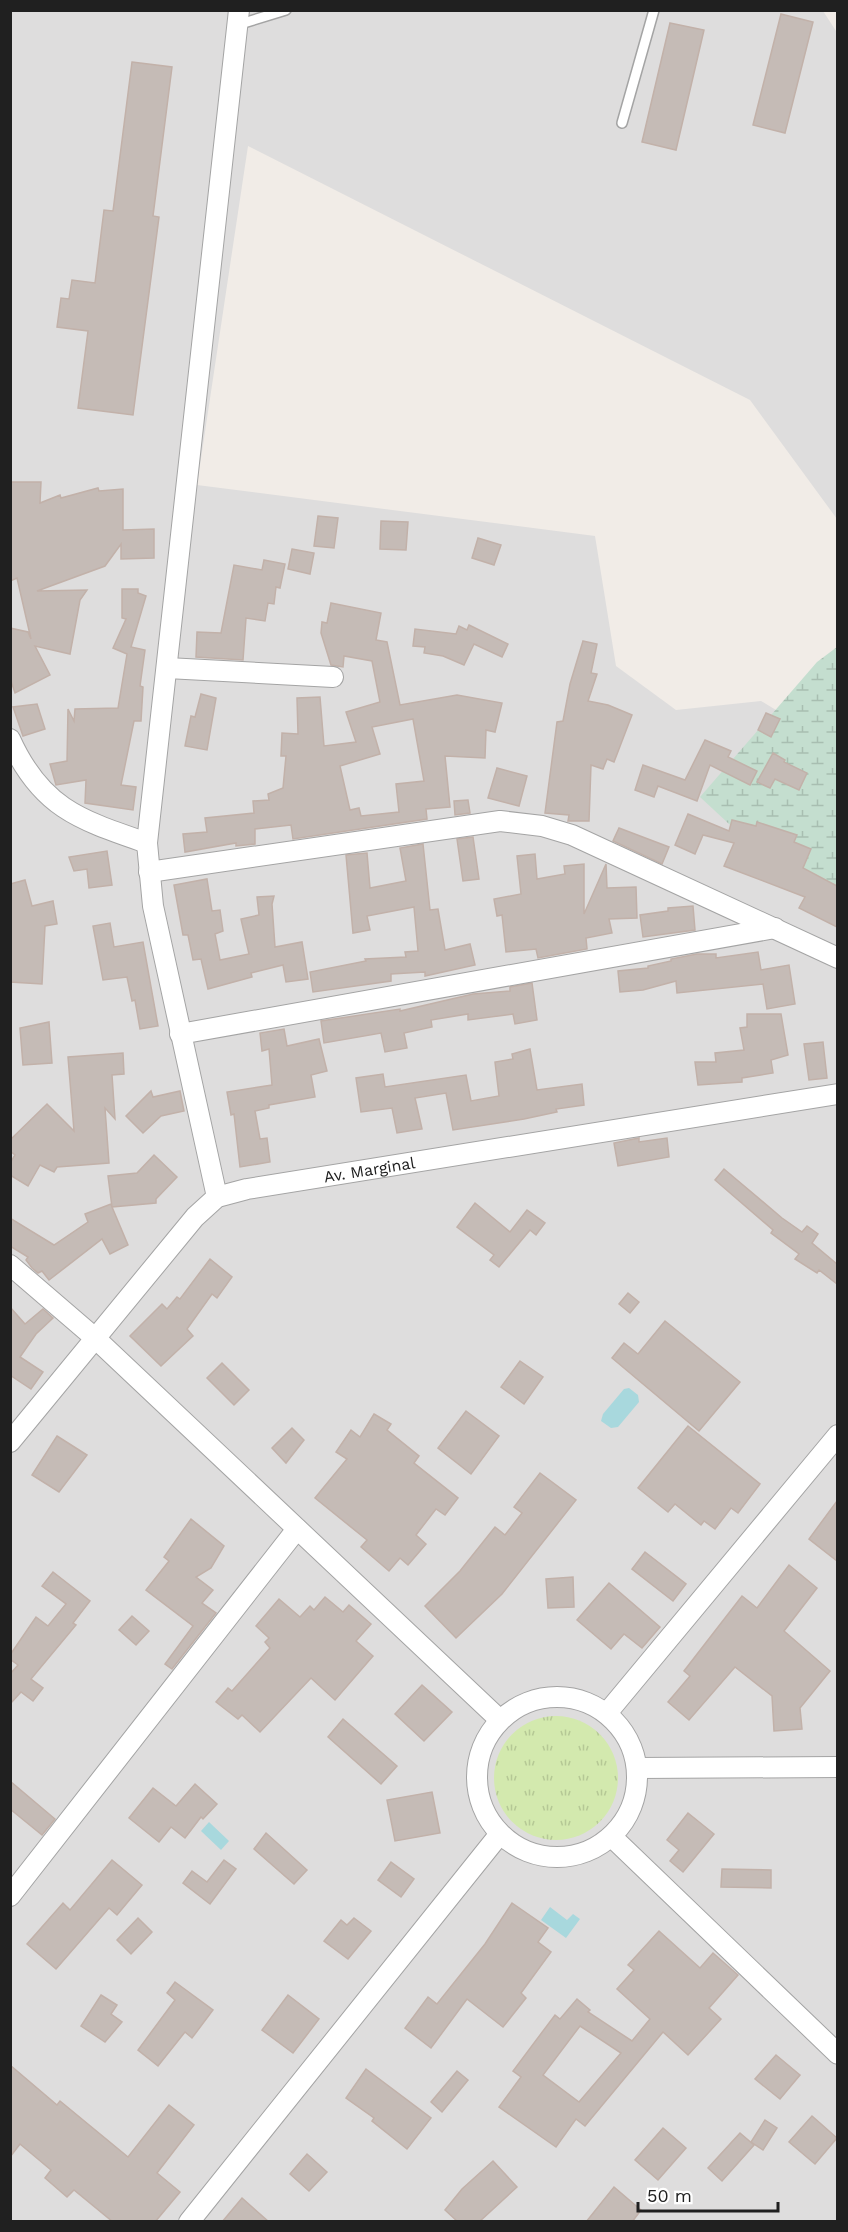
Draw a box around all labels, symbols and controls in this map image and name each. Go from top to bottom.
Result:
street label: Av. Marginal [322,1153,417,1187]
scale bar [638,2175,778,2213]
text: 50 m [647,2185,692,2206]

